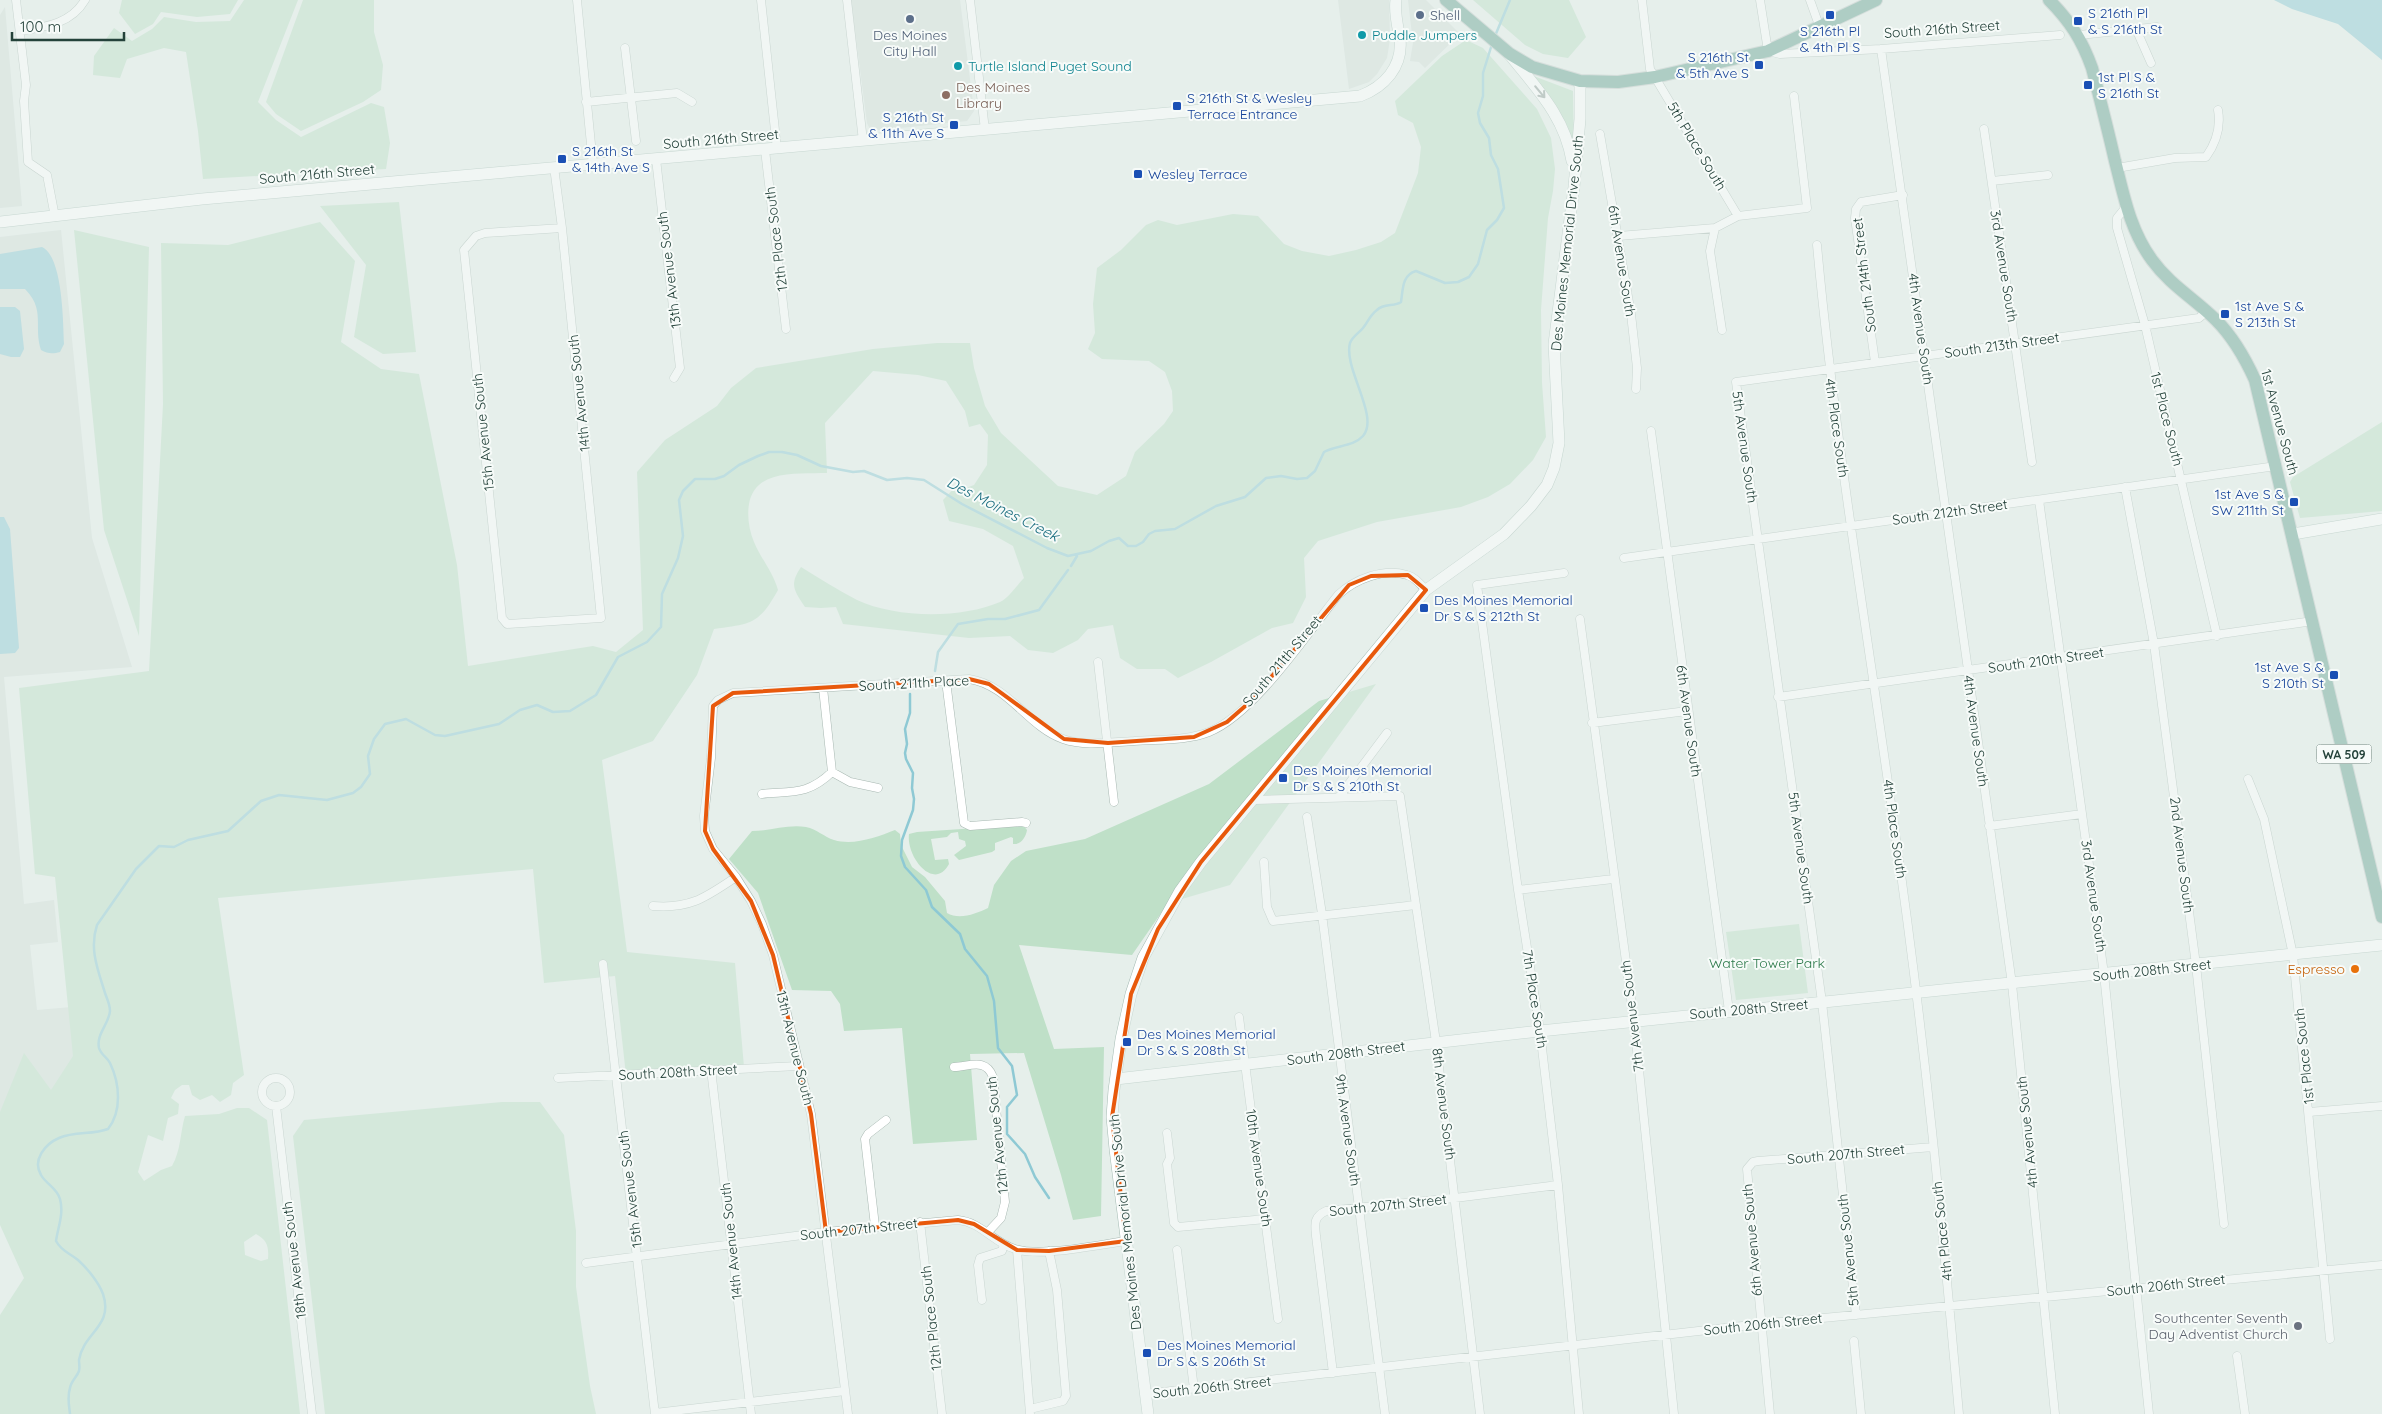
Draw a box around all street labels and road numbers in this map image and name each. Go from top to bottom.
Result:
street label: South 216th Street [1883,16,2001,42]
street label: 5th Place South [1663,98,1731,194]
street label: South 216th Street [662,125,780,153]
street label: Des Moines Memorial Drive South [1547,134,1587,352]
street label: South 216th Street [258,160,376,188]
street label: 12th Place South [761,186,791,292]
street label: 6th Avenue South [1604,204,1640,318]
street label: 3rd Avenue South [1986,209,2022,323]
street label: 13th Avenue South [653,210,685,330]
street label: South 214th Street [1848,216,1880,334]
street label: 4th Avenue South [1904,272,1938,386]
street label: South 213th Street [1943,328,2061,362]
street label: 14th Avenue South [564,334,594,452]
street label: 1st Avenue South [2257,367,2303,477]
street label: 1st Place South [2147,370,2187,468]
street label: 15th Avenue South [468,372,498,492]
street label: 4th Place South [1821,377,1853,479]
street label: 5th Avenue South [1728,390,1762,504]
street label: South 212th Street [1891,495,2009,529]
street label: South 211th Street [1239,611,1326,710]
street label: South 210th Street [1987,643,2105,677]
street label: 6th Avenue South [1672,664,1706,778]
street label: South 211th Place [858,671,970,695]
street label: 4th Avenue South [1959,674,1993,788]
road number: WA 509 [2316,744,2372,764]
street label: 4th Place South [1879,778,1911,880]
street label: 5th Avenue South [1784,791,1818,905]
street label: 2nd Avenue South [2166,796,2198,914]
street label: 3rd Avenue South [2077,839,2111,953]
street label: 7th Place South [1518,948,1552,1050]
street label: South 208th Street [2092,955,2212,985]
street label: 7th Avenue South [1616,959,1648,1073]
street label: 13th Avenue South [772,989,818,1107]
street label: South 208th Street [1689,995,1809,1023]
street label: 1st Place South [2290,1007,2318,1105]
street label: South 208th Street [1286,1037,1407,1069]
street label: 8th Avenue South [1428,1047,1460,1161]
street label: South 208th Street [618,1060,738,1084]
street label: 9th Avenue South [1331,1073,1365,1187]
street label: 12th Avenue South [982,1075,1012,1195]
street label: 4th Avenue South [2012,1075,2042,1189]
street label: 10th Avenue South [1242,1108,1276,1228]
street label: Des Moines Memorial Drive South [1105,1113,1145,1331]
street label: 15th Avenue South [614,1129,646,1249]
street label: South 207th Street [1786,1140,1906,1168]
street label: 4th Place South [1928,1180,1956,1282]
street label: 14th Avenue South [716,1182,746,1300]
street label: 6th Avenue South [1738,1183,1766,1297]
street label: South 207th Street [1328,1190,1448,1220]
street label: 5th Avenue South [1833,1193,1863,1307]
street label: 18th Avenue South [278,1200,310,1320]
street label: South 207th Street [799,1214,919,1244]
street label: 12th Place South [917,1265,945,1371]
street label: South 206th Street [2106,1270,2226,1300]
street label: South 206th Street [1703,1309,1823,1339]
street label: South 206th Street [1152,1372,1272,1402]

